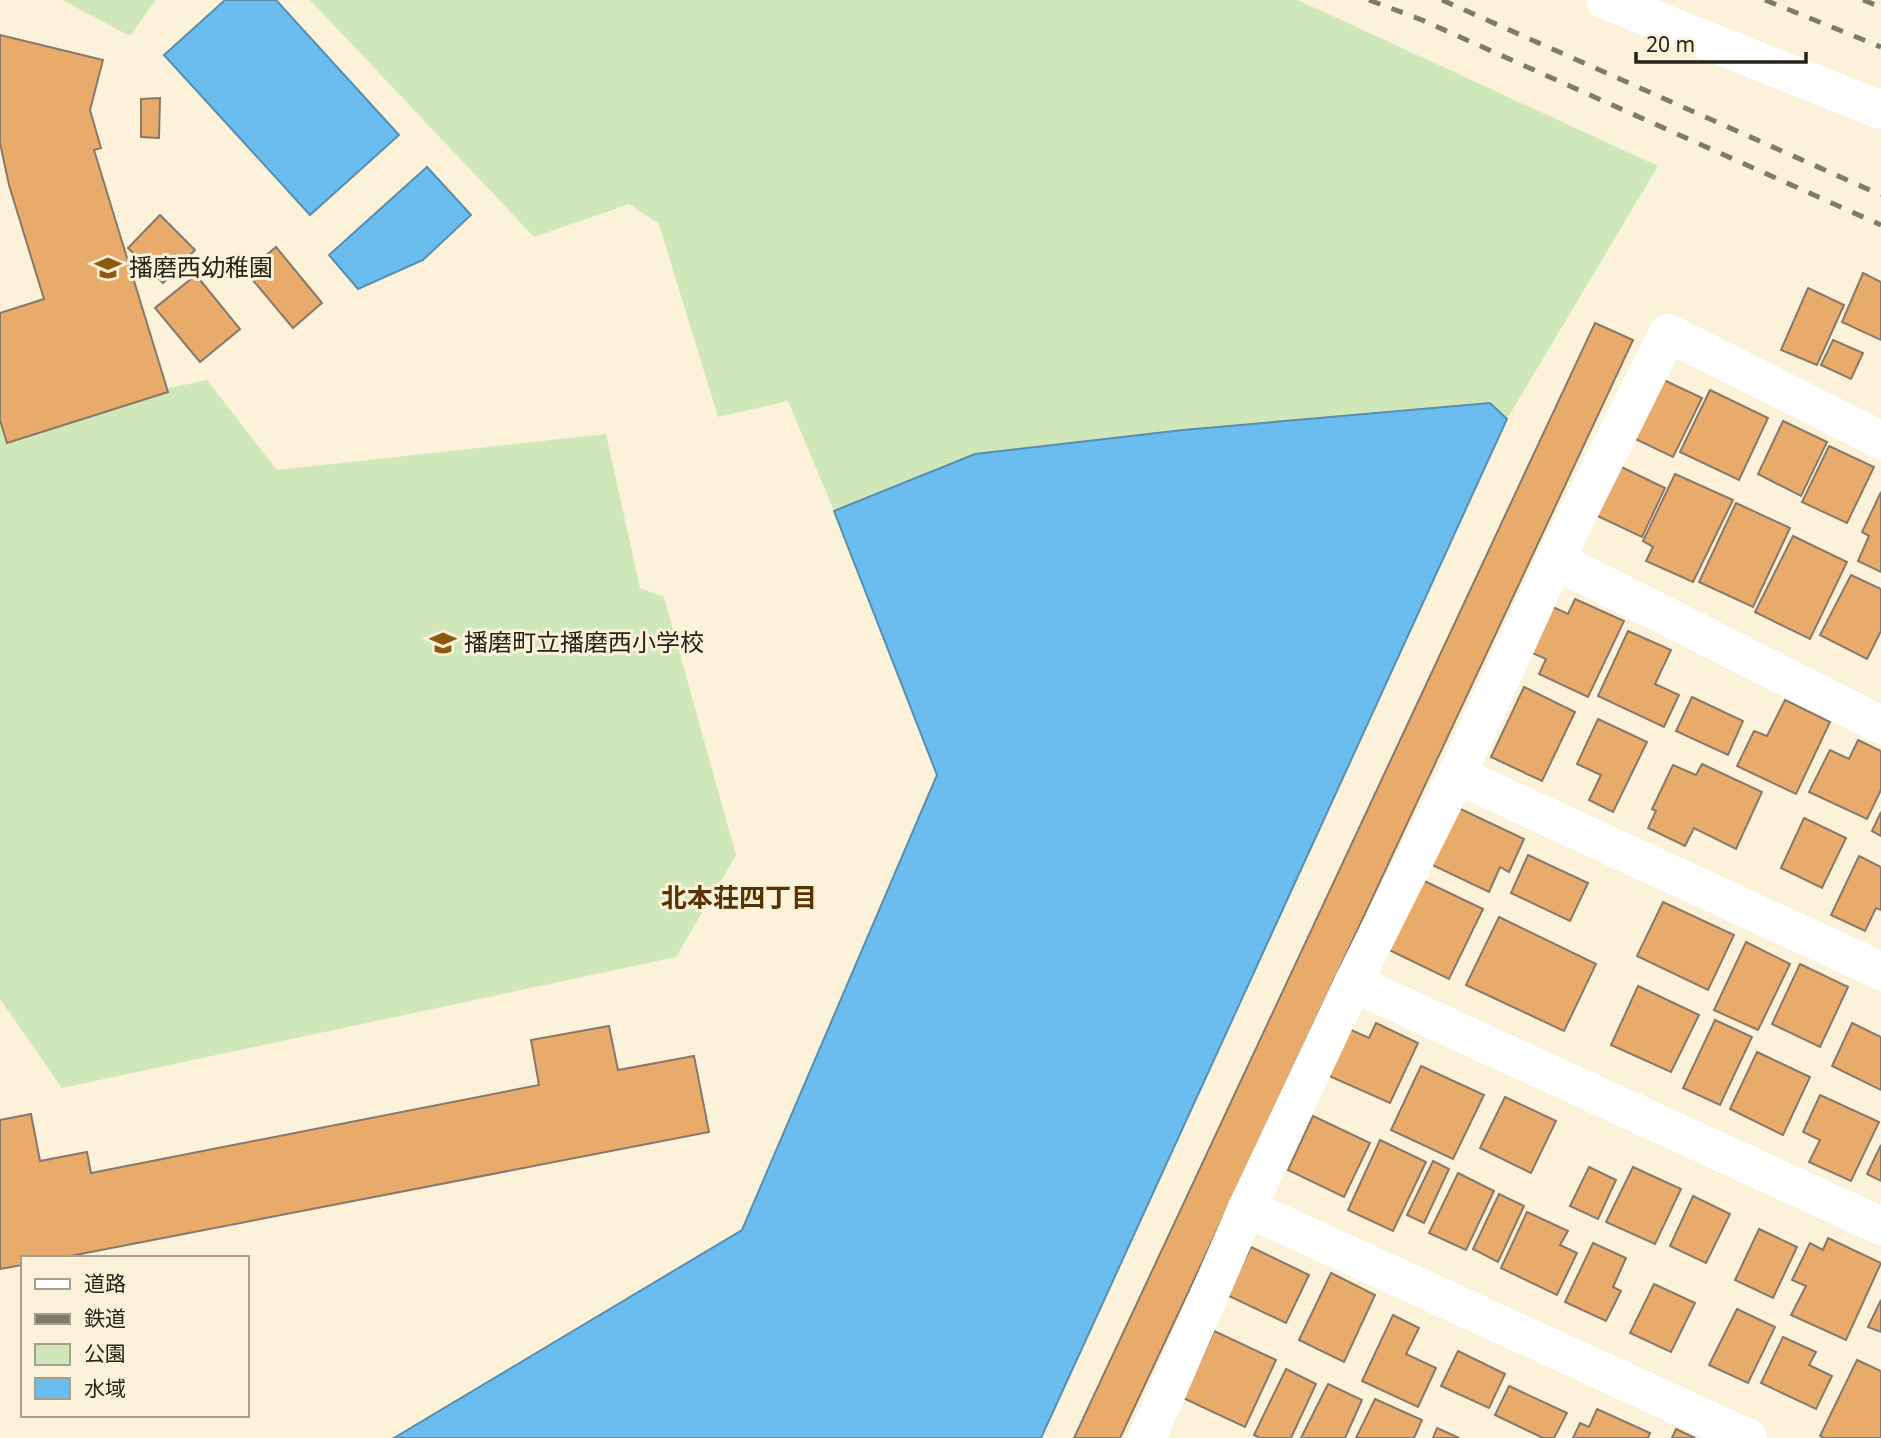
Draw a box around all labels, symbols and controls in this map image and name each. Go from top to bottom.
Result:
scale bar [1636,21,1806,65]
text: 20 m [1646,30,1695,58]
place label: 播磨西幼稚園 [129,250,273,283]
school or university icon: 播磨西幼稚園 [93,253,123,283]
place label: 播磨町立播磨西小学校 [464,625,704,658]
school or university icon: 播磨町立播磨西小学校 [428,628,458,658]
district label: 北本荘四丁目 [661,879,817,915]
legend [21,1256,248,1417]
text: 道路 [84,1269,126,1297]
text: 鉄道 [84,1304,126,1332]
text: 公園 [84,1339,126,1367]
text: 水域 [84,1374,126,1402]

